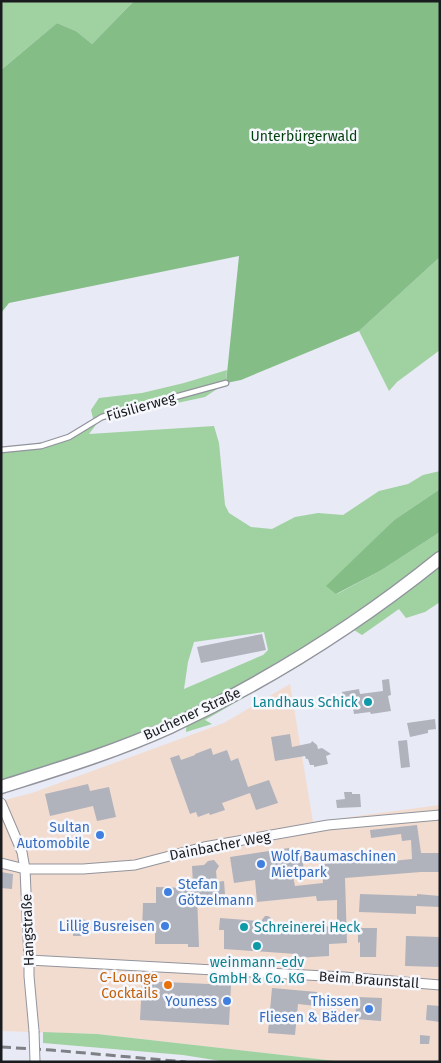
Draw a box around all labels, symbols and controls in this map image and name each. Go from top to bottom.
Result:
park label: Unterbürgerwald [251,128,357,145]
street label: Füsilierweg [105,389,178,425]
street label: Buchener Straße [141,684,243,744]
place label: Landhaus Schick [252,694,359,711]
marker: Landhaus Schick [362,696,374,708]
place label: Sultan Automobile [17,819,90,852]
street label: Dainbacher Weg [168,828,273,864]
marker: Sultan Automobile [94,829,106,841]
place label: Wolf Baumaschinen Mietpark [271,848,396,881]
marker: Wolf Baumaschinen Mietpark [255,858,267,870]
place label: Stefan Götzelmann [178,876,254,909]
marker: Stefan Götzelmann [162,886,174,898]
street label: Hangstraße [18,893,38,967]
place label: Lillig Busreisen [59,918,155,935]
place label: Schreinerei Heck [254,919,361,936]
marker: Lillig Busreisen [159,920,171,932]
marker: Schreinerei Heck [238,921,250,933]
marker: weinmann-edv GmbH & Co. KG [251,940,263,952]
place label: weinmann-edv GmbH & Co. KG [209,954,305,987]
street label: Beim Braunstall [318,968,420,992]
place label: C-Lounge Cocktails [100,969,158,1002]
marker: C-Lounge Cocktails [162,979,174,991]
place label: Youness [165,993,217,1010]
place label: Thissen Fliesen & Bäder [259,993,360,1026]
marker: Youness [221,995,233,1007]
marker: Thissen Fliesen & Bäder [363,1003,375,1015]

